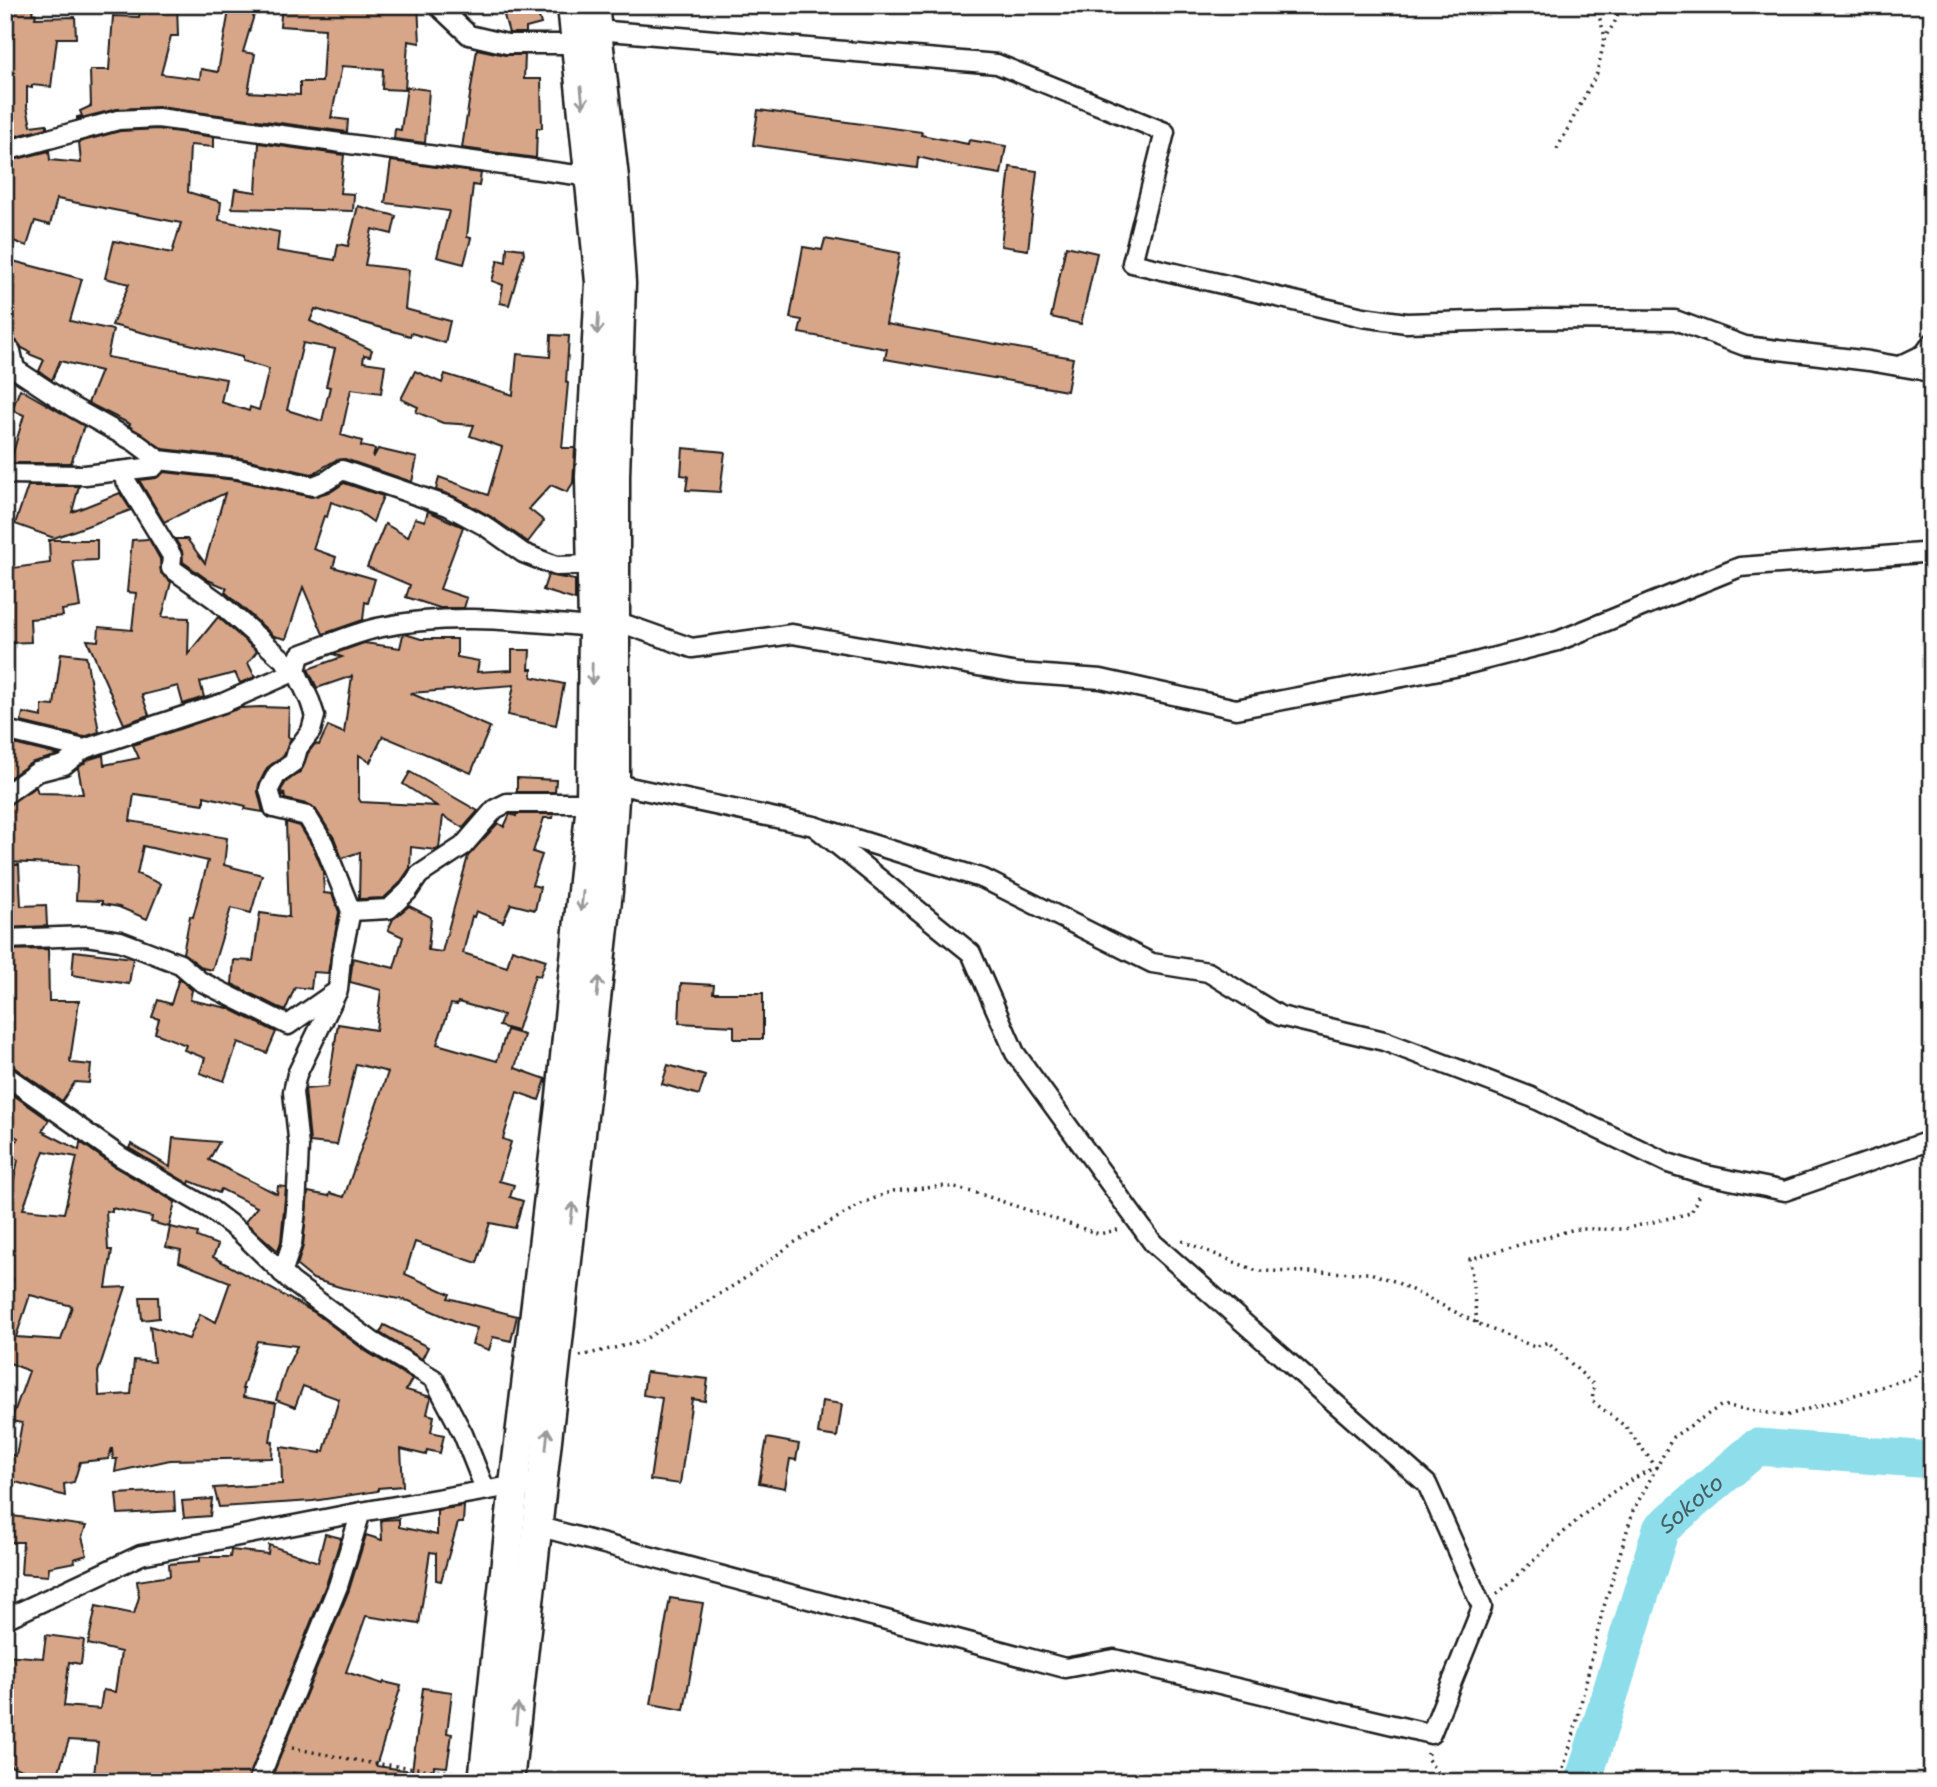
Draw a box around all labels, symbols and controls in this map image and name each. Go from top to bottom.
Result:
one-way arrow [576,86,589,108]
one-way arrow [591,312,604,335]
one-way arrow [585,662,598,685]
one-way arrow [575,889,588,912]
one-way arrow [591,976,604,999]
one-way arrow [566,1202,579,1225]
one-way arrow [540,1428,553,1451]
water label: Sokoto [1652,1467,1730,1540]
one-way arrow [510,1703,523,1726]

